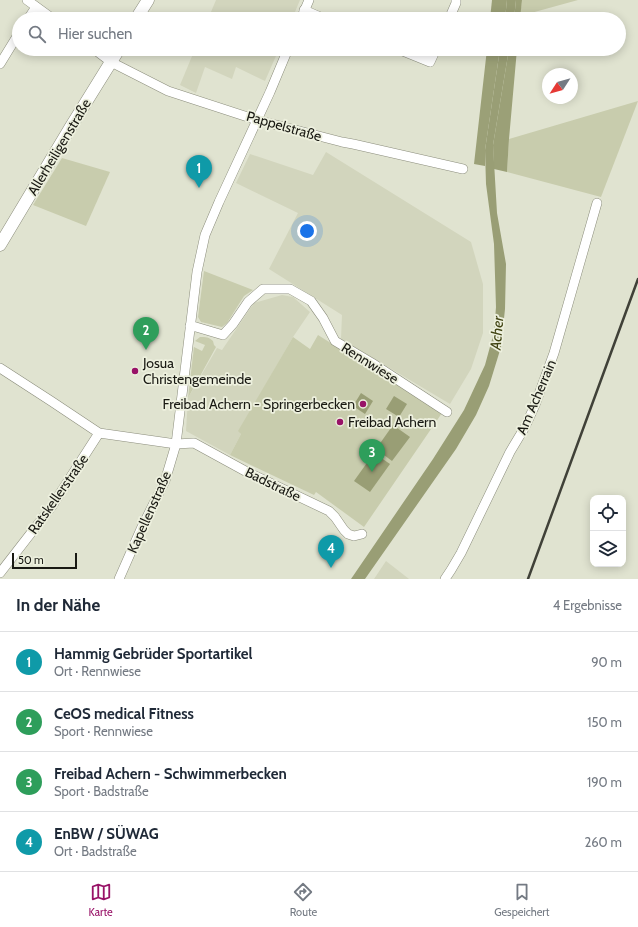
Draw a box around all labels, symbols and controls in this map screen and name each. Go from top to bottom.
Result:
search box [12,12,626,56]
icon: search [26,23,48,45]
text: Hier suchen [58,25,133,43]
north arrow [542,68,578,104]
street label: Allerheiligenstraße [23,95,95,199]
street label: Pappelstraße [244,107,324,145]
pin: 1 [186,155,212,188]
your location [297,221,317,241]
water label: Acher [486,314,508,352]
pin: 2 [133,317,159,350]
street label: Rennwiese [338,338,402,388]
place label: Josua Christengemeinde [142,354,251,388]
street label: Am Acherrain [512,357,560,437]
marker: Josua Christengemeinde [130,366,140,376]
place label: Freibad Achern - Springerbecken [163,395,355,413]
marker: Freibad Achern - Springerbecken [358,399,368,409]
place label: Freibad Achern [348,413,436,431]
marker: Freibad Achern [335,417,345,427]
pin: 3 [359,439,385,472]
street label: Ratskellerstraße [24,451,92,537]
street label: Badstraße [242,463,304,505]
street label: Kapellenstraße [123,468,175,556]
map controls [590,495,626,567]
button: locate [590,495,626,531]
button: layers [590,531,626,567]
pin: 4 [318,535,344,568]
scale bar [12,551,77,570]
text: 50 m [18,553,44,567]
text: In der Nähe [16,595,100,615]
text: 4 Ergebnisse [553,597,622,613]
text: Hammig Gebrüder Sportartikel [54,645,253,663]
text: 1 [27,654,31,670]
text: 90 m [591,654,622,670]
text: Ort · Rennwiese [54,663,141,679]
text: CeOS medical Fitness [54,705,194,723]
text: 2 [26,714,32,730]
text: 150 m [587,714,622,730]
text: Sport · Rennwiese [54,723,153,739]
text: Freibad Achern - Schwimmerbecken [54,765,287,783]
text: 3 [25,774,33,790]
text: 190 m [587,774,622,790]
text: Sport · Badstraße [54,783,149,799]
text: EnBW / SÜWAG [54,825,159,843]
text: 4 [25,834,33,850]
text: 260 m [584,834,622,850]
text: Ort · Badstraße [54,843,137,859]
tab: Karte [88,881,113,919]
tab: Route [290,881,317,919]
tab: Gespeichert [494,881,550,919]

